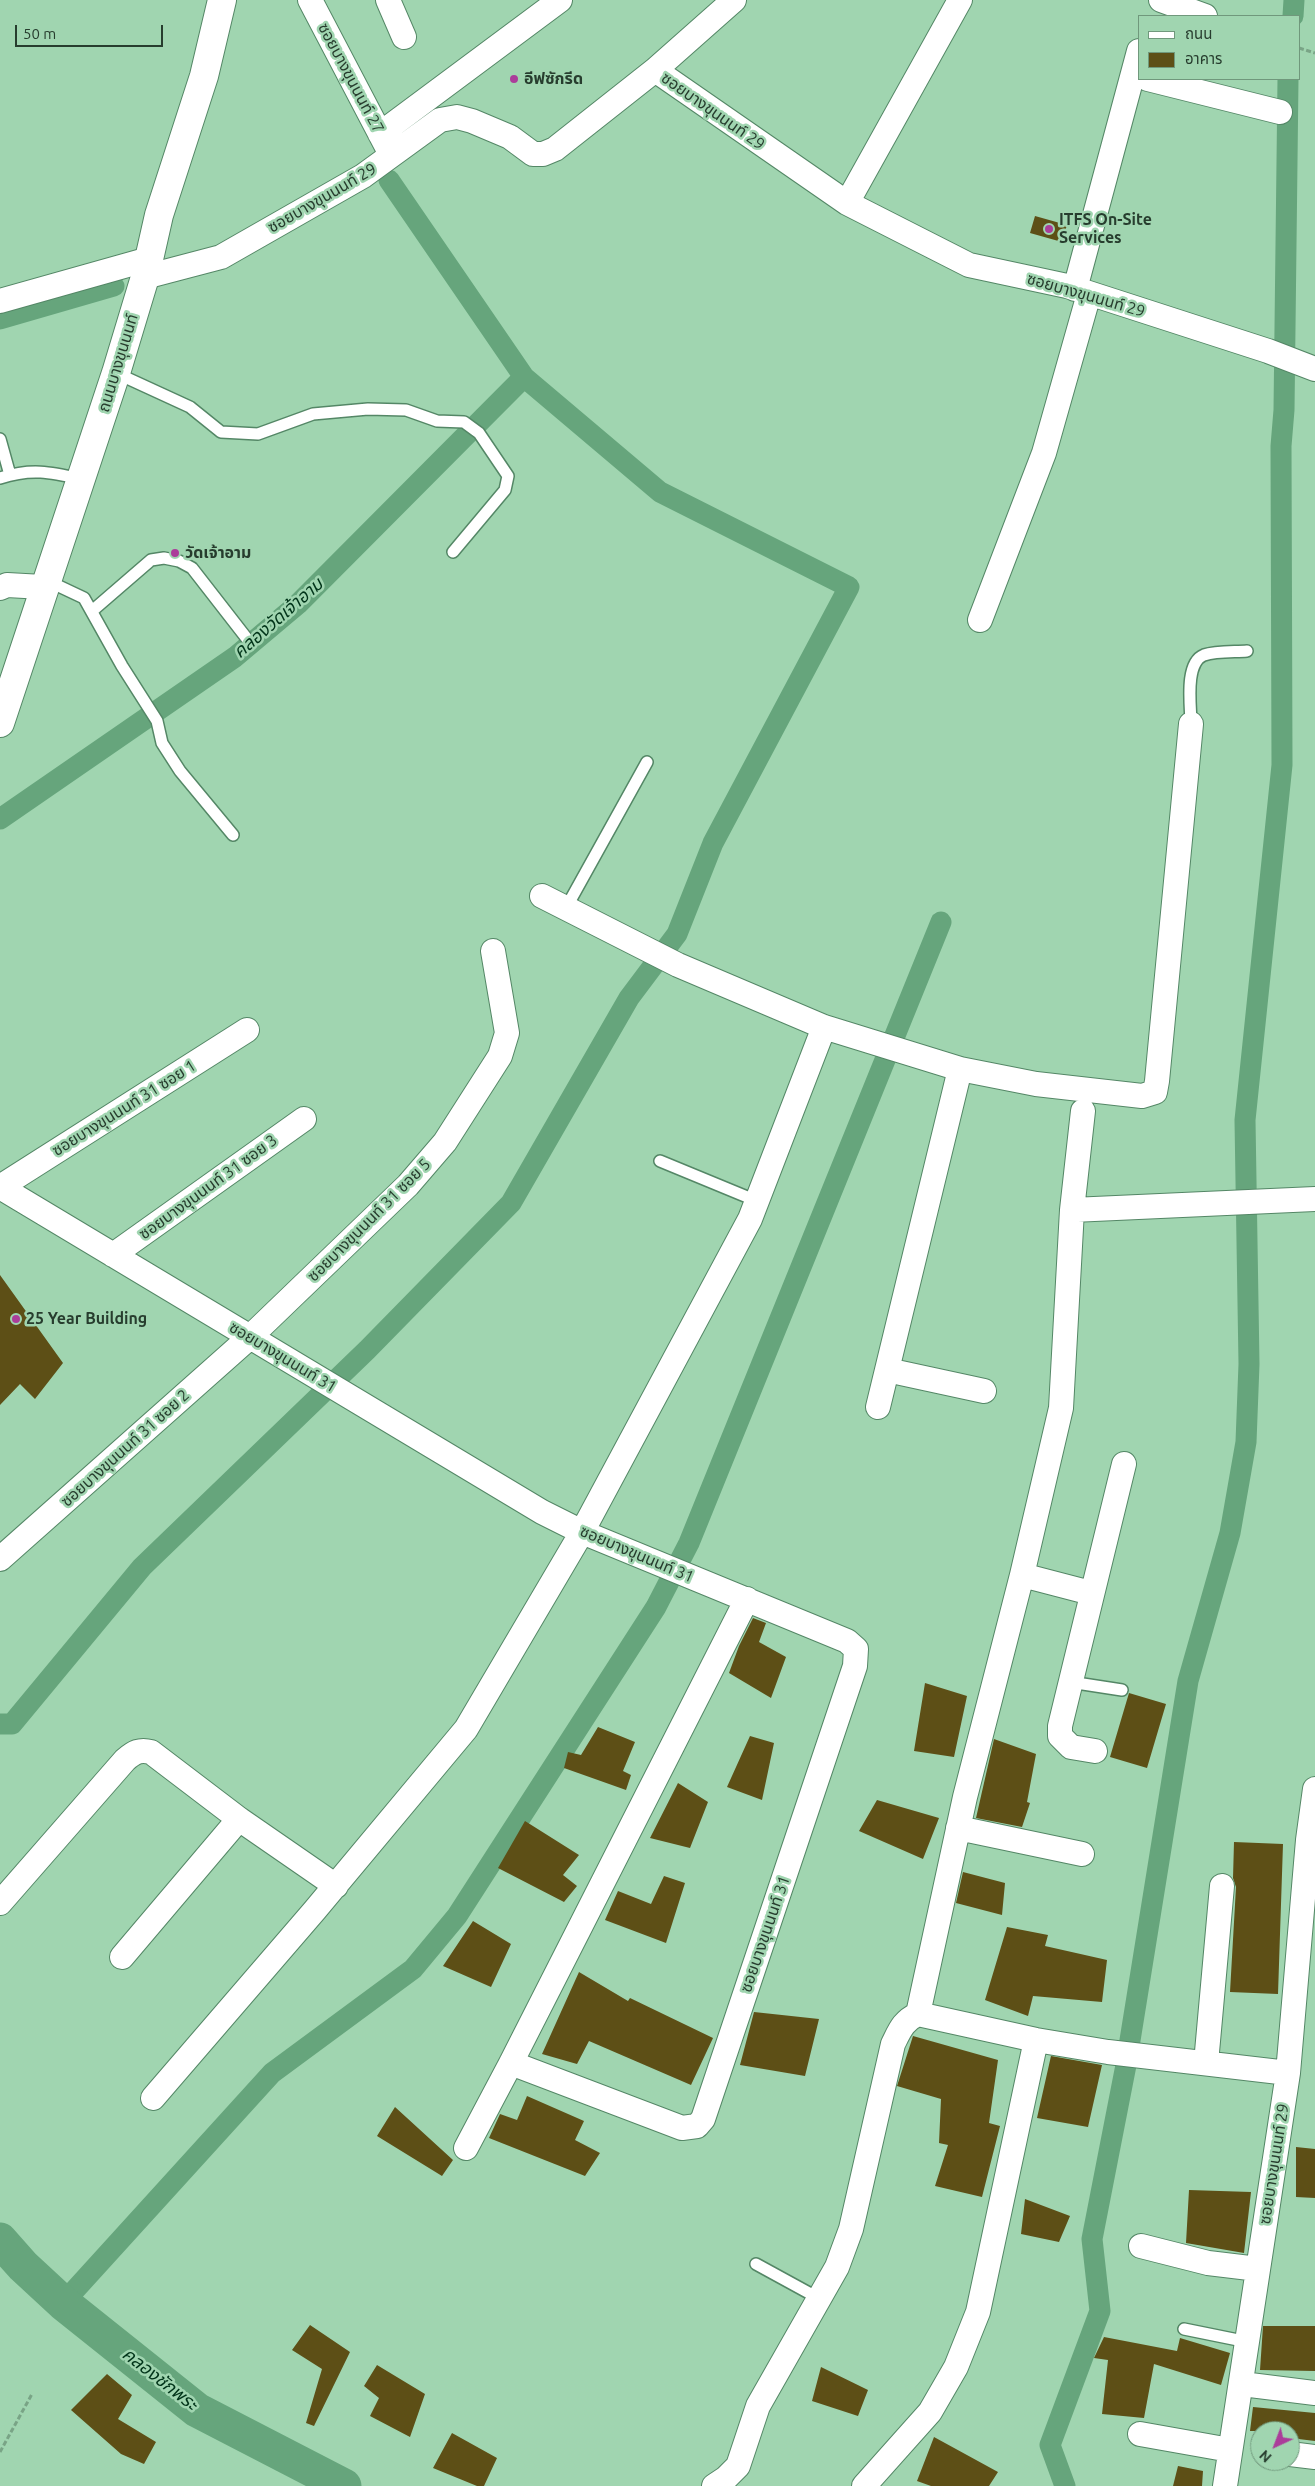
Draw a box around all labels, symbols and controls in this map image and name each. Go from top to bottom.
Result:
scale bar [18,15,165,47]
legend [1138,15,1300,80]
street label: ซอยบางขุนนนท์ 27 [314,20,388,136]
text: 50 m [23,25,56,42]
text: ถนน [1185,25,1212,42]
text: อาคาร [1185,50,1222,67]
street label: ซอยบางขุนนนท์ 29 [658,68,768,154]
place label: อีฟซักรีด [524,69,583,89]
marker: อีฟซักรีด [508,73,520,85]
street label: ซอยบางขุนนนท์ 29 [264,159,380,237]
place label: ITFS On-Site Services [1059,210,1152,248]
marker: ITFS On-Site Services [1043,223,1055,235]
street label: ซอยบางขุนนนท์ 29 [1025,269,1147,321]
street label: ถนนบางขุนนนท์ [94,311,142,415]
place label: วัดเจ้าอาม [185,543,251,563]
marker: วัดเจ้าอาม [169,547,181,559]
water label: คลองวัดเจ้าอาม [229,573,327,663]
street label: ซอยบางขุนนนท์ 31 ซอย 1 [49,1056,199,1160]
street label: ซอยบางขุนนนท์ 31 ซอย 3 [135,1130,281,1244]
street label: ซอยบางขุนนนท์ 31 ซอย 5 [304,1155,434,1285]
place label: 25 Year Building [26,1309,147,1329]
marker: 25 Year Building [10,1313,22,1325]
street label: ซอยบางขุนนนท์ 31 [226,1317,340,1397]
street label: ซอยบางขุนนนท์ 31 ซอย 2 [57,1385,193,1511]
street label: ซอยบางขุนนนท์ 31 [577,1521,697,1587]
street label: ซอยบางขุนนนท์ 31 [736,1873,794,1995]
street label: ซอยบางขุนนนท์ 29 [1255,2102,1293,2226]
water label: คลองชักพระ [118,2343,202,2415]
north arrow [1250,2421,1300,2471]
text: N [1256,2447,1275,2466]

